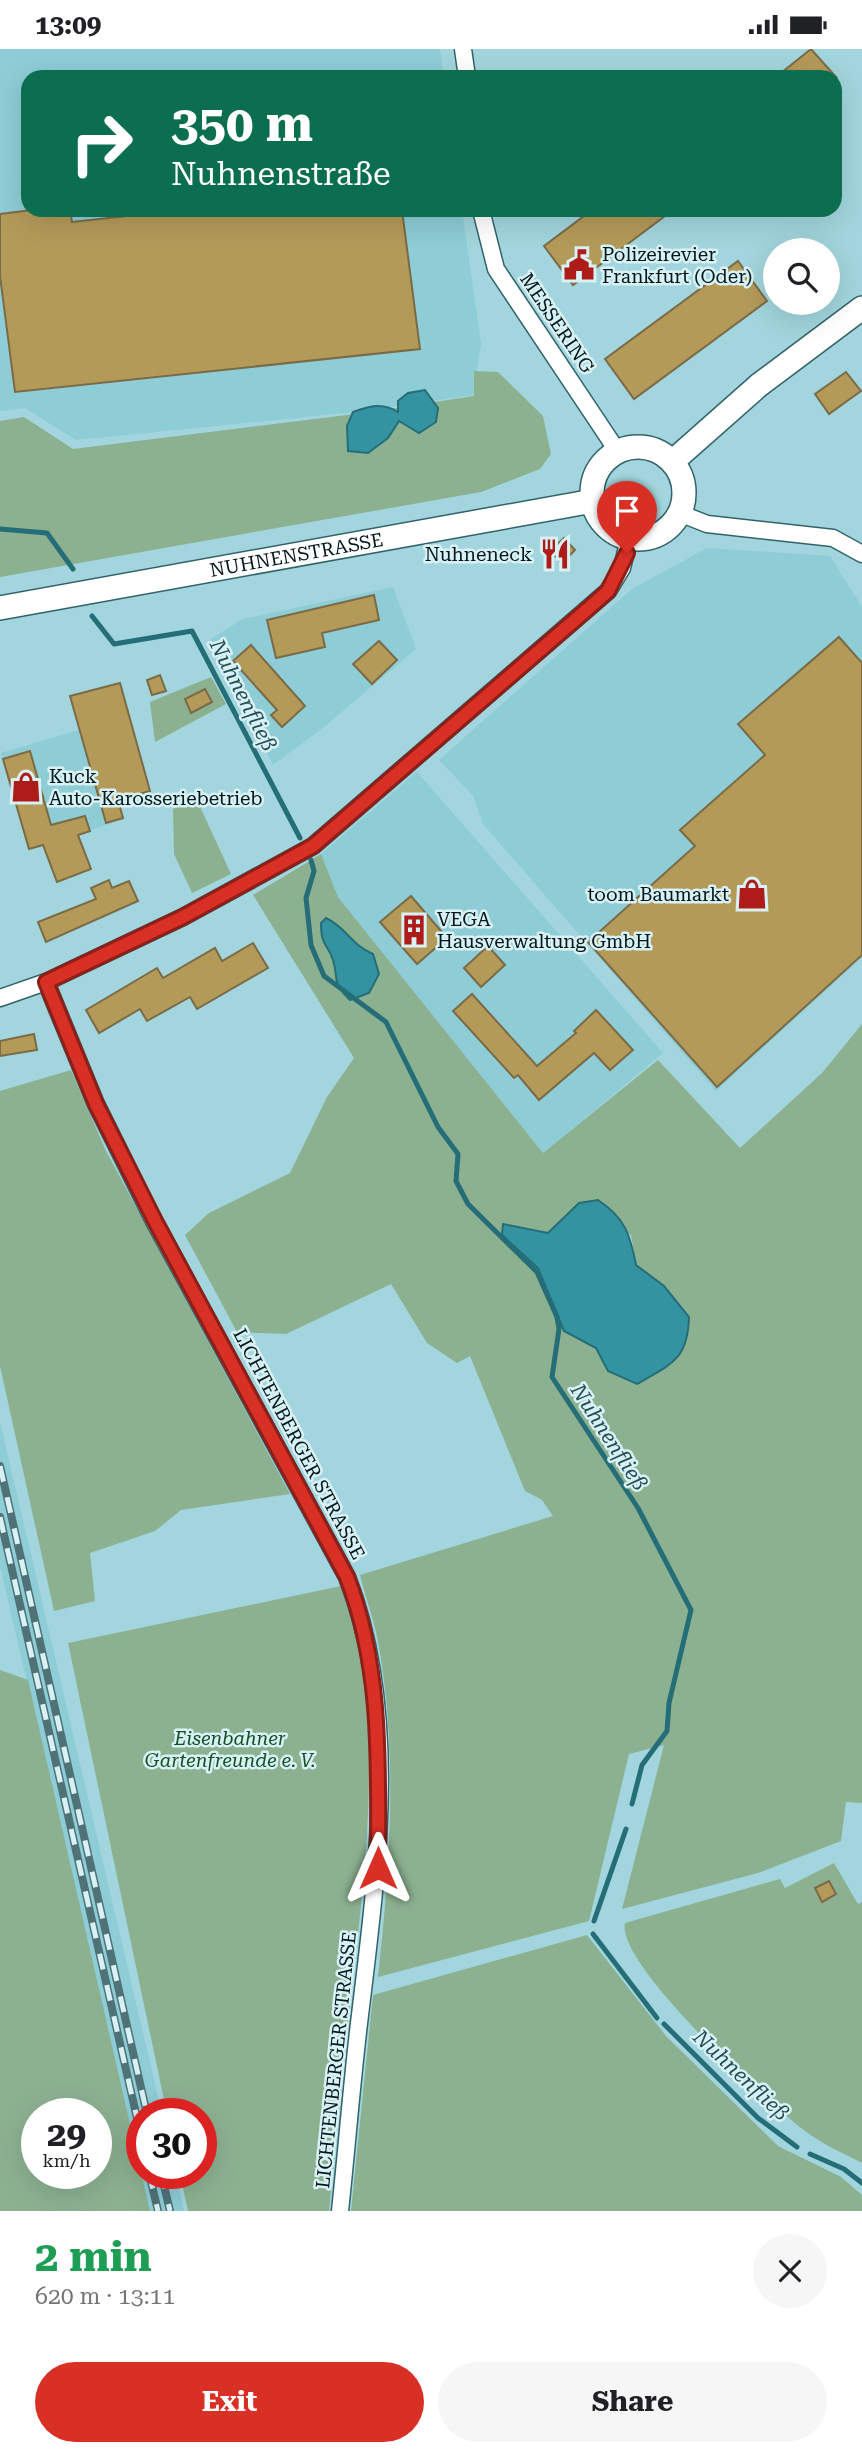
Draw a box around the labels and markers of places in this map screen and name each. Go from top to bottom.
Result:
place label: Polizeirevier Frankfurt (Oder) [602,243,752,288]
public building icon: Polizeirevier Frankfurt (Oder) [562,248,596,282]
pin [597,481,657,553]
restaurant icon: Nuhneneck [538,537,572,571]
place label: Nuhneneck [425,543,532,566]
place label: Kuck Auto-Karosseriebetrieb [49,765,263,810]
shop icon: Kuck Auto-Karosseriebetrieb [9,770,43,804]
shop icon: toom Baumarkt [735,877,769,911]
place label: toom Baumarkt [587,883,729,906]
place label: VEGA Hausverwaltung GmbH [437,908,651,953]
building icon: VEGA Hausverwaltung GmbH [397,913,431,947]

